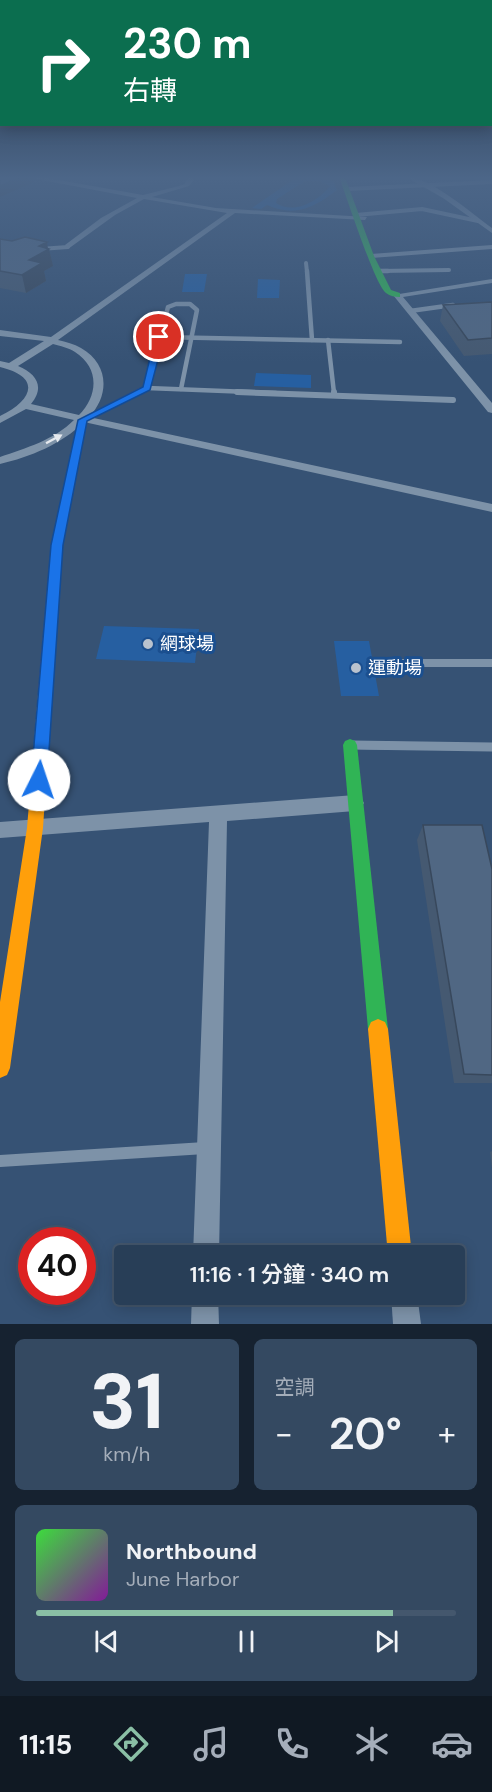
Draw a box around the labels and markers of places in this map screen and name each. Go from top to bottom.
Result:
pin [133,311,184,362]
place label: 網球場 [160,632,214,656]
marker: 網球場 [141,637,155,651]
place label: 運動場 [368,656,422,680]
marker: 運動場 [349,661,363,675]

